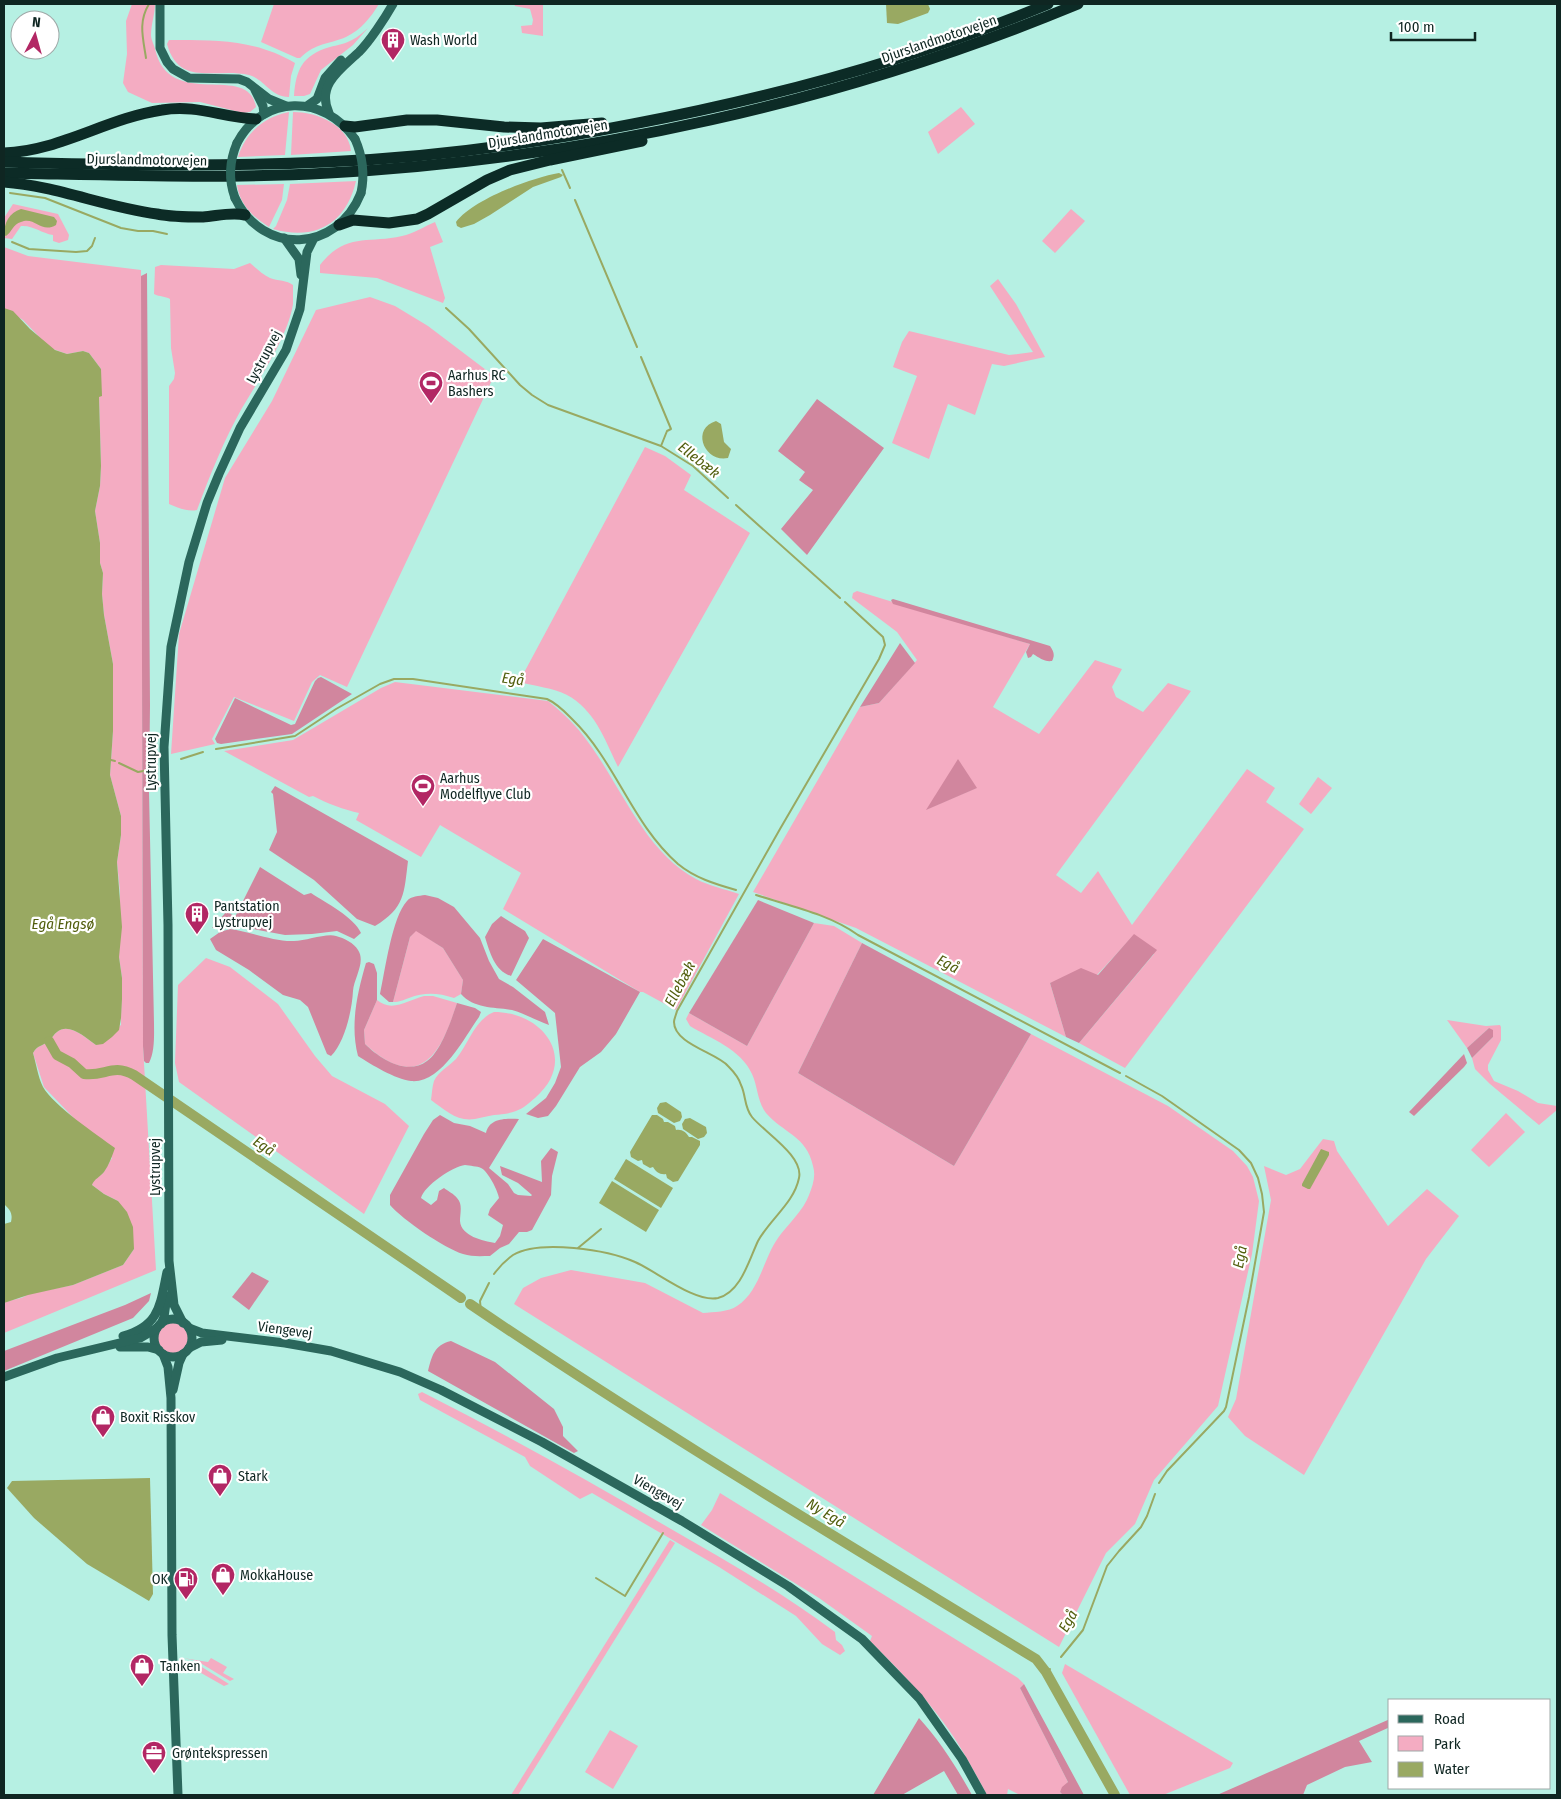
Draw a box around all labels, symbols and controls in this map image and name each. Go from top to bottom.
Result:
north arrow [10,10,60,60]
scale bar [1391,10,1475,42]
street label: Djurslandmotorvejen [879,11,999,67]
text: N [31,14,41,31]
text: 100 m [1398,18,1435,36]
building icon: Wash World [380,27,406,61]
place label: Wash World [410,32,477,49]
street label: Djurslandmotorvejen [487,116,609,152]
street label: Djurslandmotorvejen [87,150,207,170]
street label: Lystrupvej [243,327,285,387]
place label: Aarhus RC Bashers [448,367,506,400]
sports icon: Aarhus RC Bashers [418,370,444,404]
water label: Ellebæk [674,438,724,482]
water label: Egå [501,669,525,689]
street label: Lystrupvej [143,733,160,791]
place label: Aarhus Modelflyve Club [440,770,531,803]
sports icon: Aarhus Modelflyve Club [410,773,436,807]
place label: Pantstation Lystrupvej [214,898,280,931]
building icon: Pantstation Lystrupvej [184,901,210,935]
water label: Egå Engsø [32,915,95,933]
water label: Egå [934,951,962,977]
water label: Ellebæk [661,958,700,1010]
water label: Egå [250,1132,279,1160]
street label: Lystrupvej [147,1138,164,1196]
water label: Egå [1229,1244,1251,1270]
street label: Viengevej [257,1318,313,1342]
shop icon: Boxit Risskov [90,1404,116,1438]
place label: Boxit Risskov [120,1409,196,1426]
shop icon: Stark [207,1463,233,1497]
place label: Stark [238,1468,268,1485]
street label: Viengevej [630,1471,686,1513]
water label: Ny Egå [803,1495,849,1532]
shop icon: MokkaHouse [210,1562,236,1596]
fuel station icon: OK [173,1566,199,1600]
place label: MokkaHouse [240,1567,313,1584]
place label: OK [152,1571,169,1588]
water label: Egå [1055,1607,1082,1635]
shop icon: Tanken [129,1653,155,1687]
place label: Tanken [160,1658,201,1675]
legend [1388,1699,1551,1789]
text: Road [1434,1710,1465,1728]
text: Park [1434,1735,1461,1753]
office icon: Grøntekspressen [141,1740,167,1774]
place label: Grøntekspressen [172,1745,268,1762]
text: Water [1434,1760,1470,1778]

